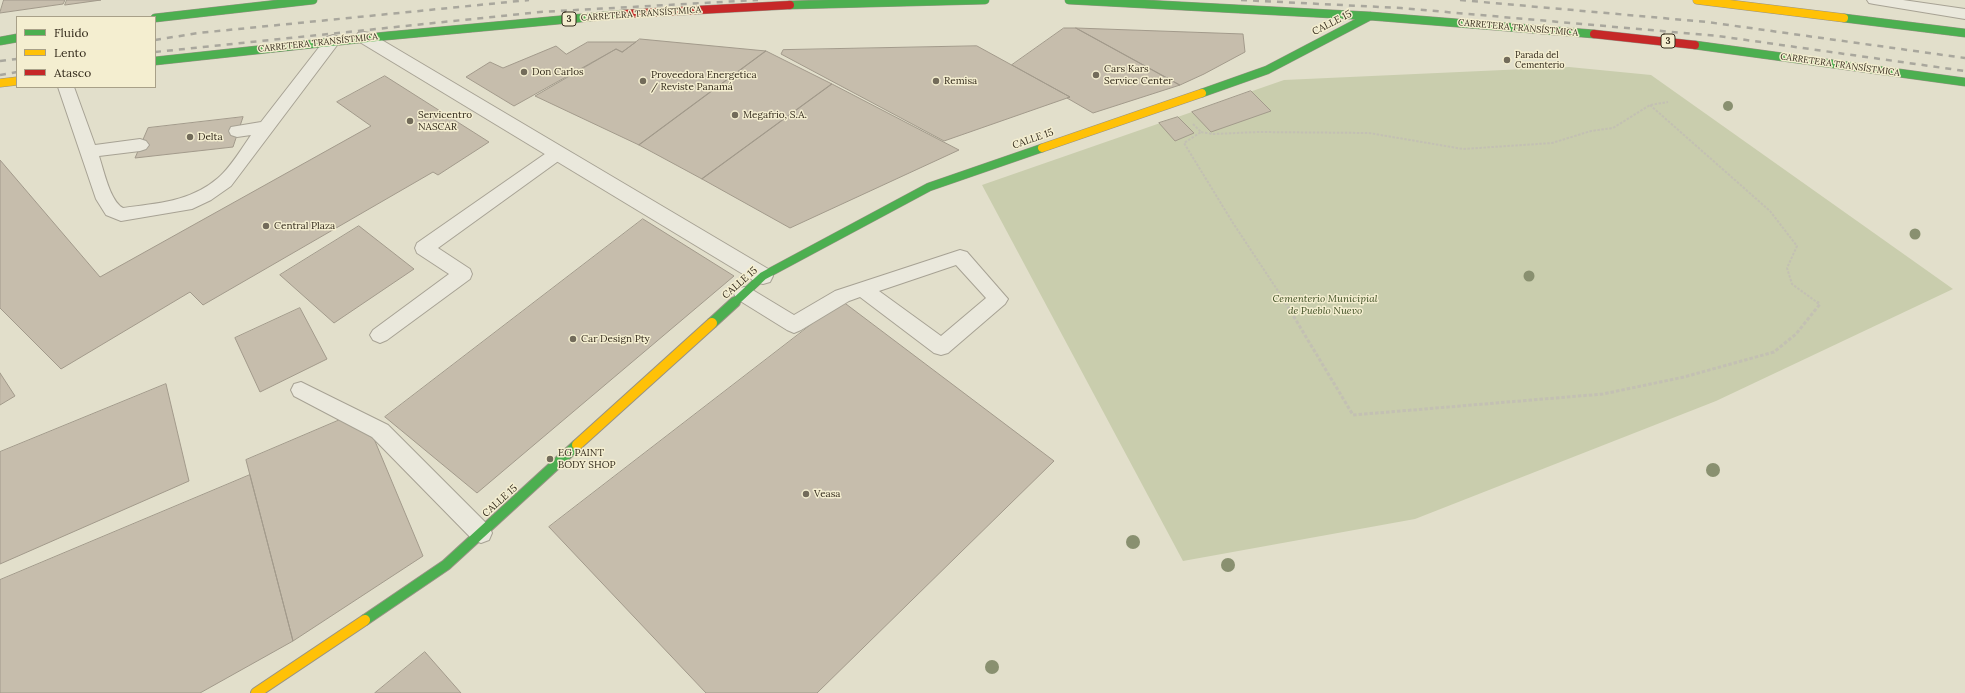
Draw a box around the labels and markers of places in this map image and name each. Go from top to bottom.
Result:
place label: Parada del Cementerio [1515,50,1565,71]
marker: Parada del Cementerio [1502,55,1512,65]
place label: Cars Kars Service Center [1104,63,1173,86]
place label: Don Carlos [532,66,584,78]
marker: Don Carlos [519,67,529,77]
place label: Proveedora Energetica / Reviste Panamá [651,69,757,92]
marker: Cars Kars Service Center [1091,70,1101,80]
place label: Remisa [944,75,977,87]
marker: Proveedora Energetica / Reviste Panamá [638,76,648,86]
marker: Remisa [931,76,941,86]
place label: Servicentro NASCAR [418,109,472,132]
place label: Megafrio, S.A. [743,109,807,121]
marker: Megafrio, S.A. [730,110,740,120]
marker: Servicentro NASCAR [405,116,415,126]
place label: Delta [198,131,223,143]
marker: Delta [185,132,195,142]
place label: Central Plaza [274,220,335,232]
marker: Central Plaza [261,221,271,231]
place label: Car Design Pty [581,333,650,345]
marker: Car Design Pty [568,334,578,344]
place label: EG PAINT BODY SHOP [558,447,616,470]
marker: EG PAINT BODY SHOP [545,454,555,464]
place label: Veasa [814,488,840,500]
marker: Veasa [801,489,811,499]

